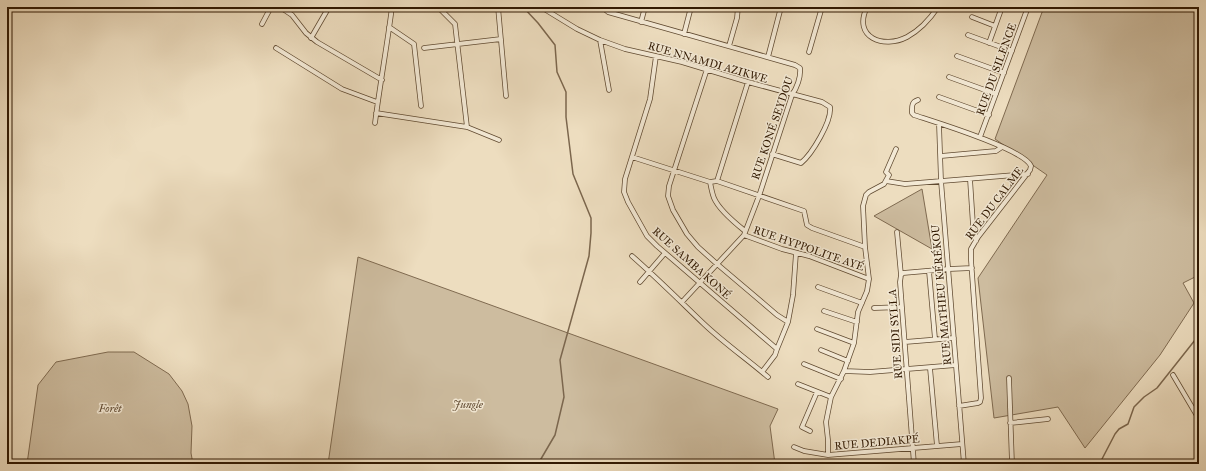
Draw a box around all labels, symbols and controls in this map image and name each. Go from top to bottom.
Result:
street label: RUE DU SILENCE [974,21,1019,117]
street label: RUE NNAMDI AZIKWE [646,39,769,86]
street label: RUE KONÉ SEYDOU [748,74,796,182]
street label: RUE DU CALME [963,164,1026,242]
street label: RUE HYPPOLITE AYÉ [752,222,866,274]
street label: RUE SAMBA KONÉ [650,224,734,302]
street label: RUE MATHIEU KÉRÉKOU [928,224,954,366]
street label: RUE SIDI SYLLA [886,288,905,380]
park label: Jungle [452,398,484,411]
park label: Forêt [97,402,122,415]
street label: RUE DEDIAKPÉ [834,431,920,453]

